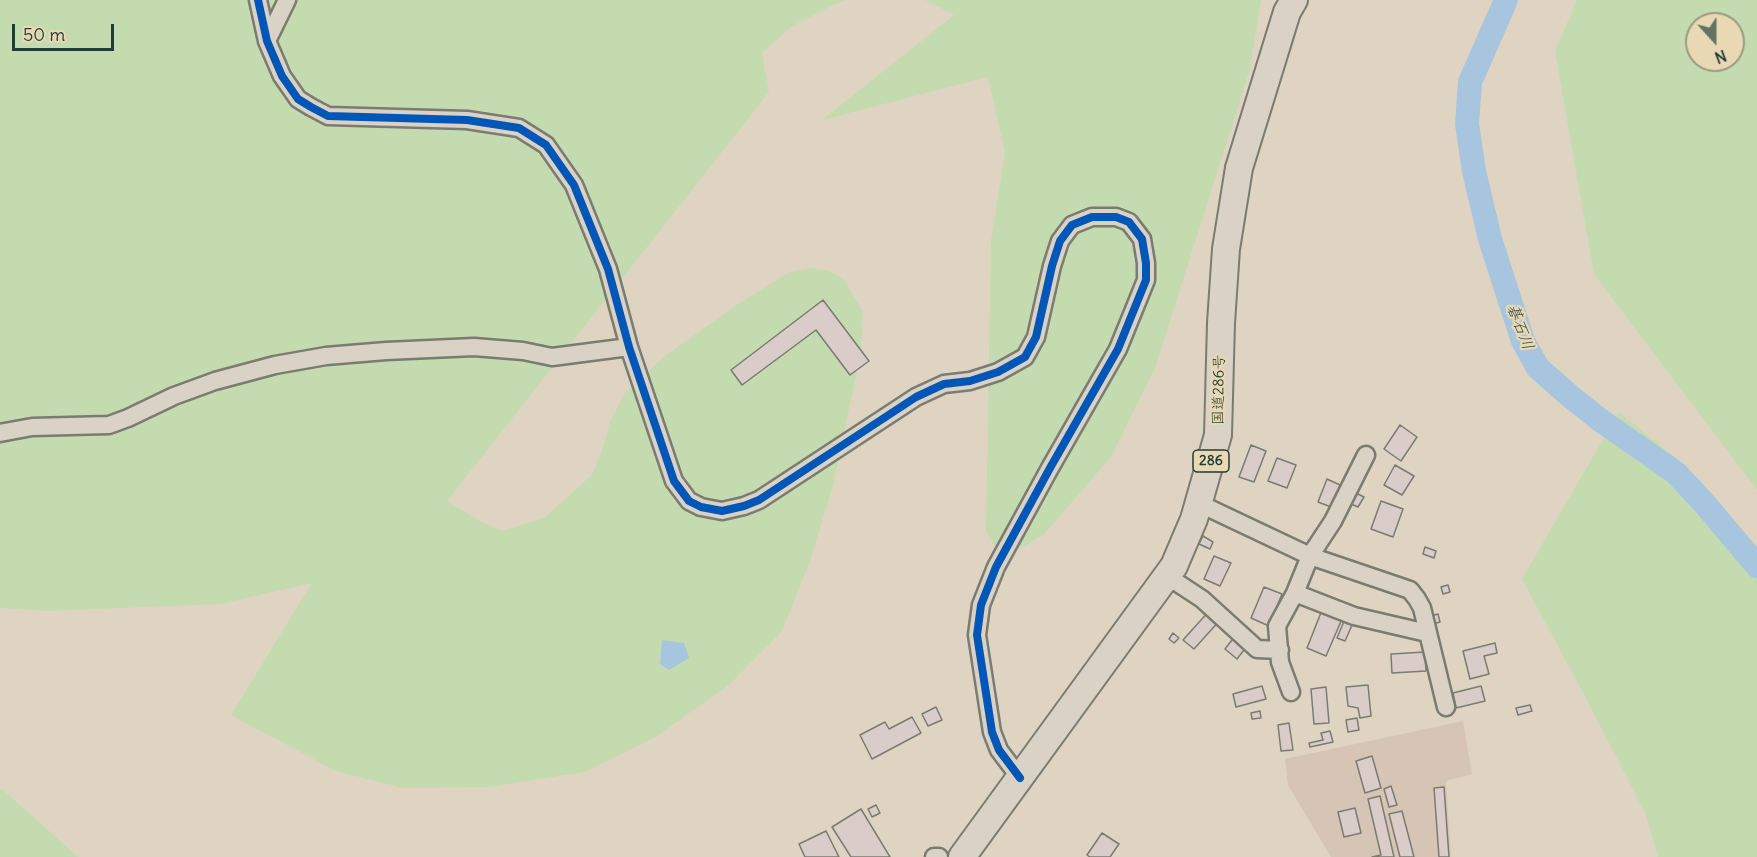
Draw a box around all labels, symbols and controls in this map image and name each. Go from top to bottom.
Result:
scale bar [15,12,117,50]
north arrow [1685,12,1745,72]
text: 50 m [23,23,65,46]
text: N [1712,46,1729,68]
water label: 碁石川 [1502,301,1538,353]
street label: 国道286号 [1209,355,1229,425]
road number: 286 [1193,450,1229,472]

